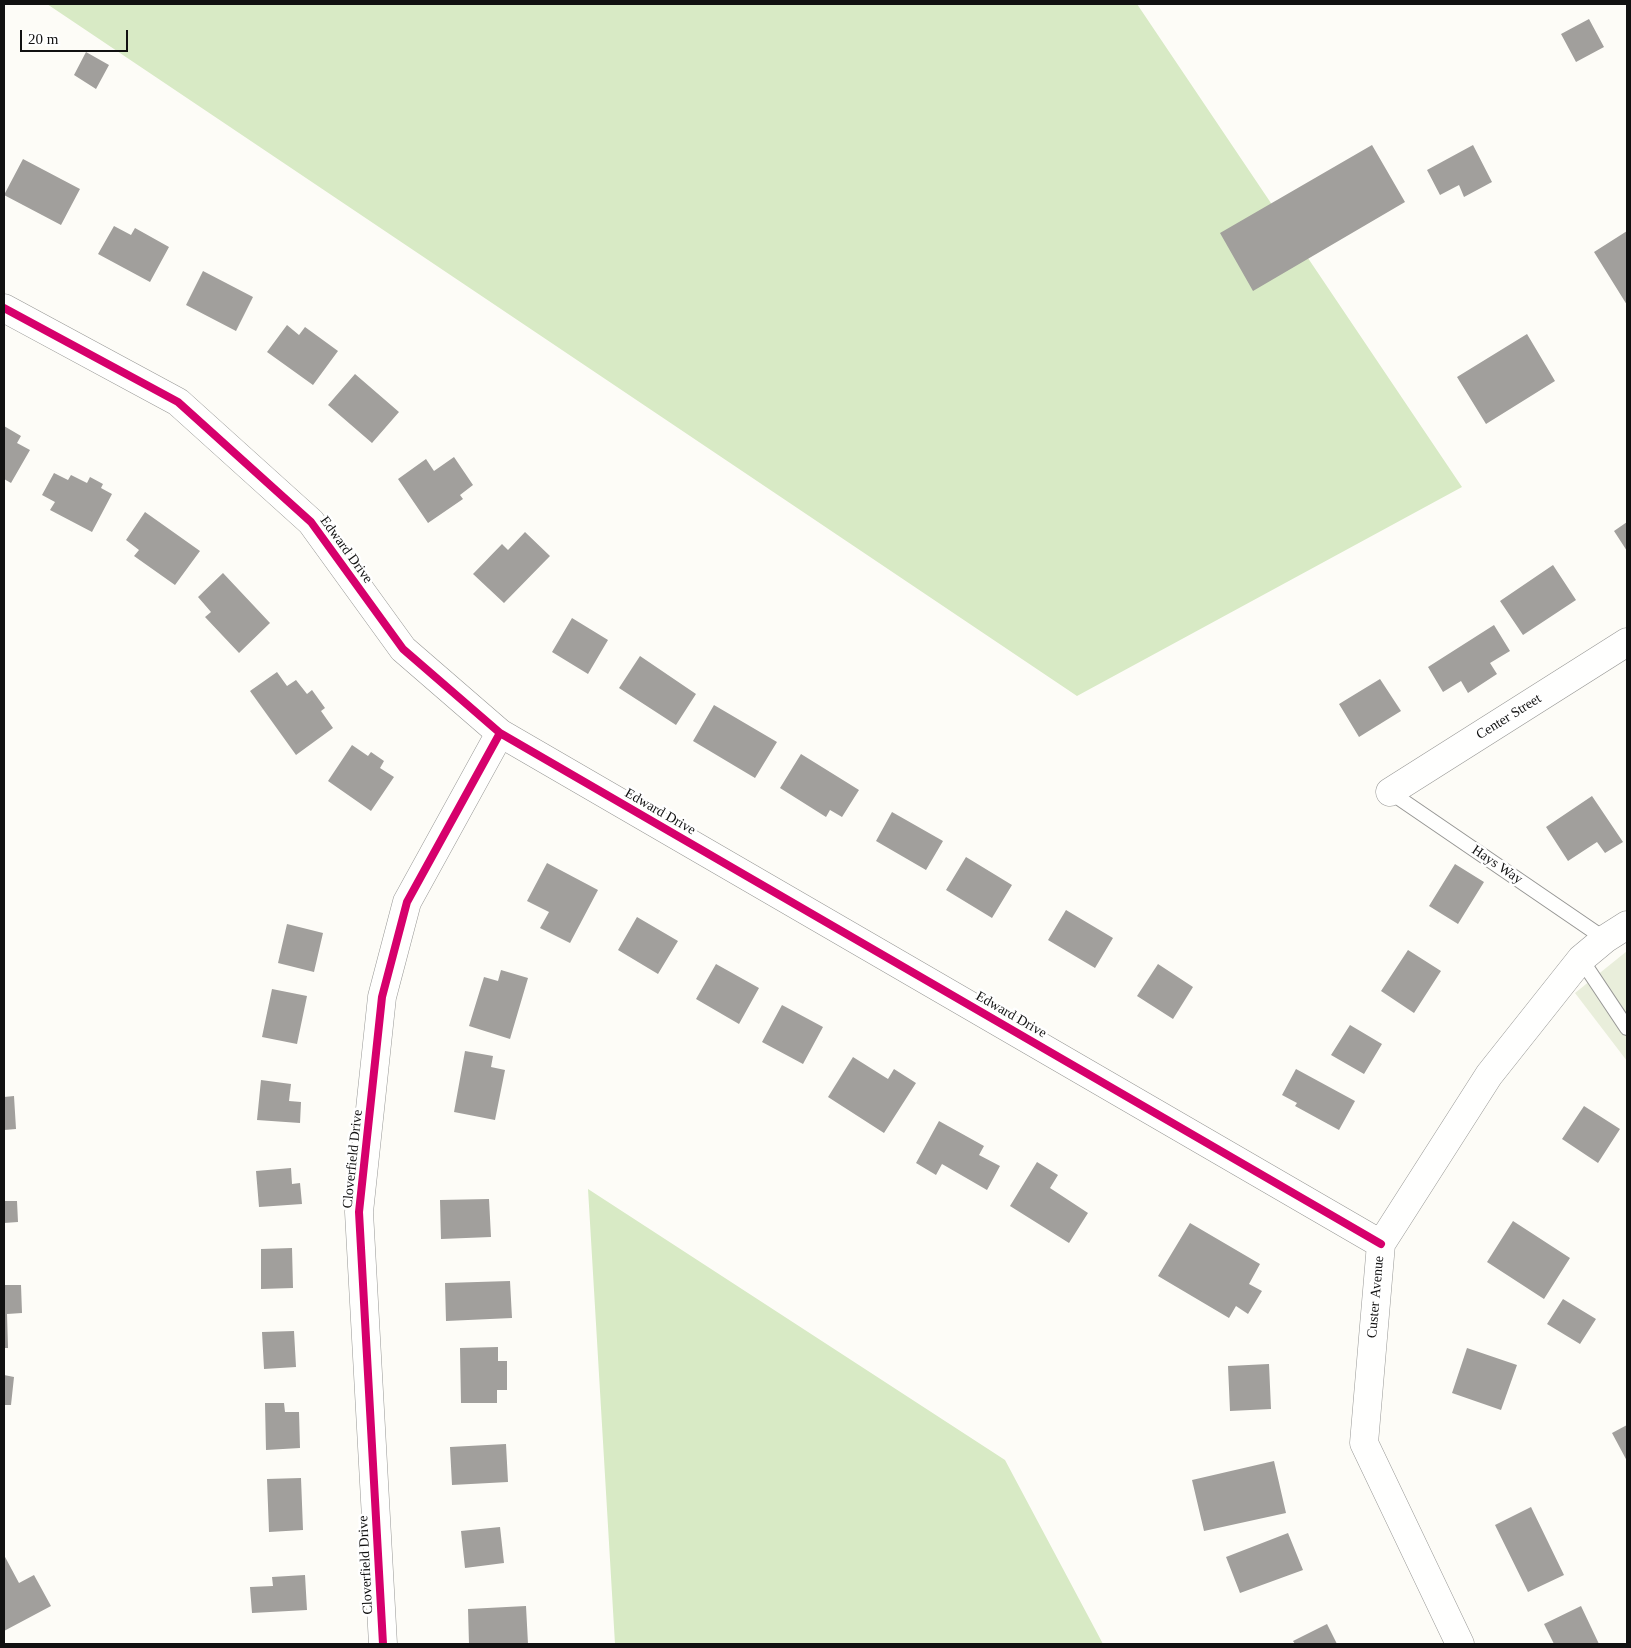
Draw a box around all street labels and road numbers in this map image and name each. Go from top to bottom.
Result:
street label: Edward Drive [316,513,376,587]
street label: Center Street [1473,690,1545,744]
street label: Edward Drive [622,785,698,839]
street label: Hays Way [1468,842,1526,888]
street label: Edward Drive [973,988,1049,1042]
street label: Cloverfield Drive [339,1109,367,1209]
street label: Custer Avenue [1364,1255,1388,1339]
street label: Cloverfield Drive [355,1515,377,1615]

